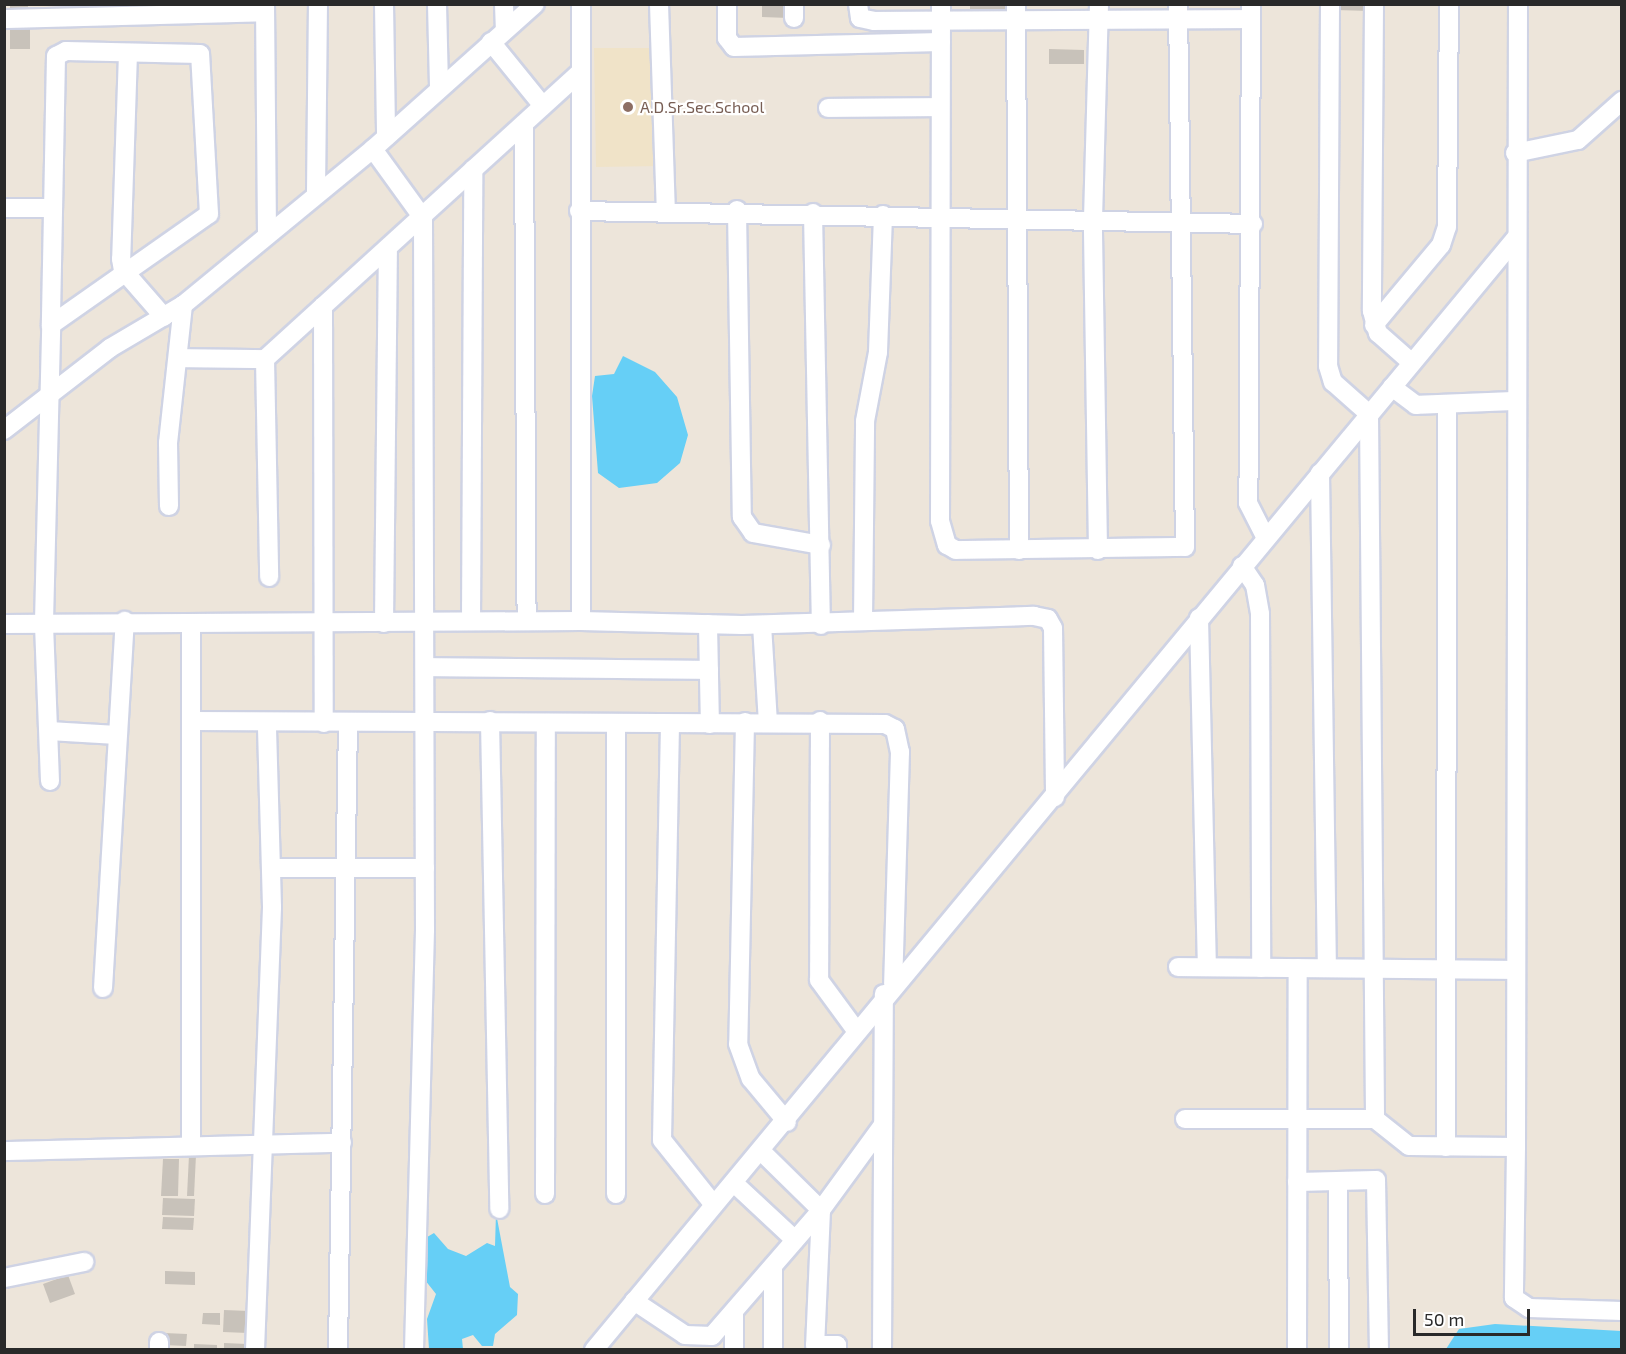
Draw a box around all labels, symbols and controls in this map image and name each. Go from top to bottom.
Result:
place label: A.D.Sr.Sec.School [640,97,764,117]
marker: A.D.Sr.Sec.School [621,100,635,114]
scale bar [1416,1297,1533,1335]
text: 50 m [1424,1308,1464,1330]

